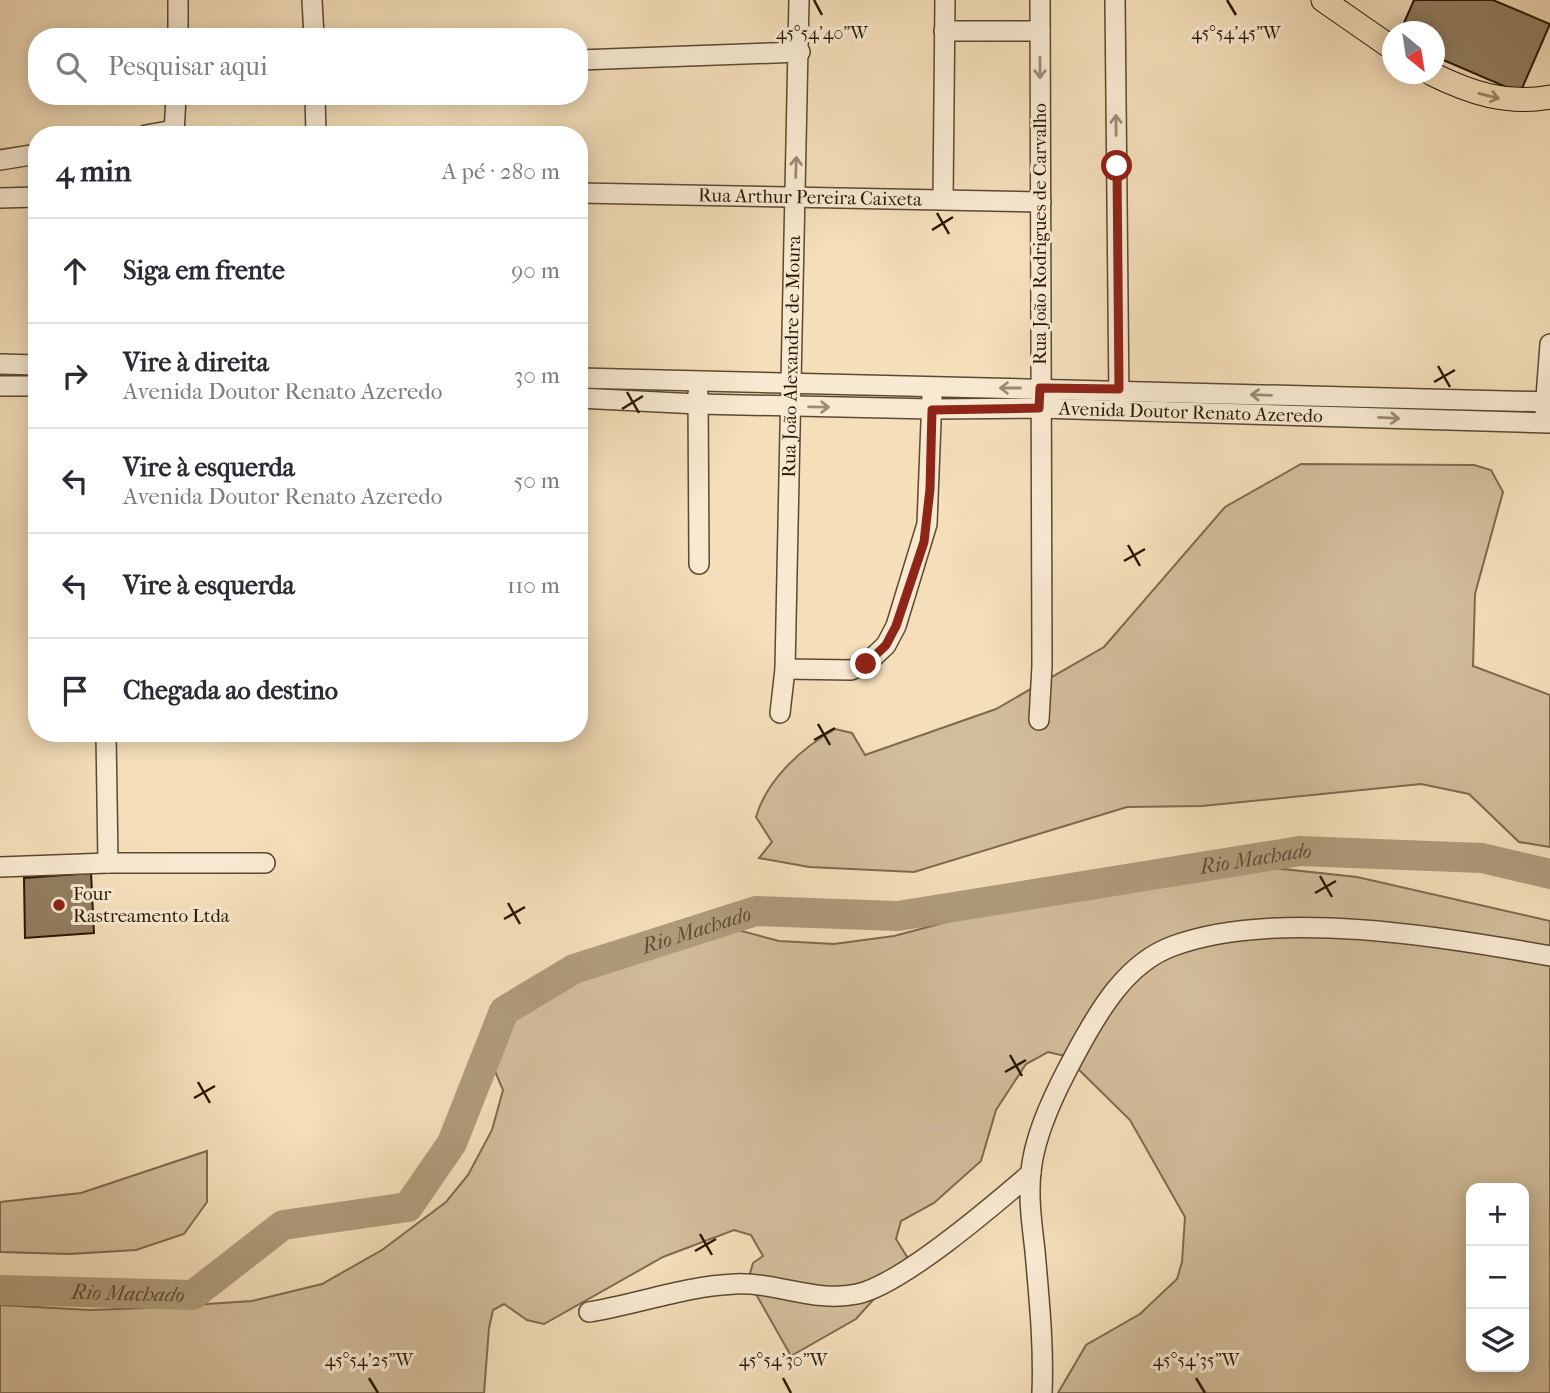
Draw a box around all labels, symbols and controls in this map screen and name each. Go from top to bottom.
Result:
north arrow [1382,21,1445,84]
text: 45°54'40"W [776,23,869,44]
text: 45°54'45"W [1191,23,1282,44]
search box [28,28,588,105]
icon: search [52,48,90,86]
text: Pesquisar aqui [108,51,268,82]
one-way arrow [1033,56,1047,79]
one-way arrow [1477,90,1500,104]
street label: Rua João Rodrigues de Carvalho [1029,103,1051,365]
one-way arrow [1110,114,1123,137]
route start [1101,150,1132,181]
text: 4 min [56,154,131,189]
one-way arrow [789,156,803,179]
text: A pé · 280 m [442,158,560,185]
street label: Rua Arthur Pereira Caixeta [698,184,922,211]
street label: Rua João Alexandre de Moura [778,235,805,478]
icon: ahead [56,252,94,290]
text: Siga em frente [123,255,285,286]
text: 90 m [511,257,560,284]
text: Vire à direita [123,347,269,378]
icon: right [56,357,94,395]
text: 30 m [514,362,560,389]
text: Avenida Doutor Renato Azeredo [123,378,443,405]
one-way arrow [998,381,1021,394]
one-way arrow [1250,389,1273,402]
street label: Avenida Doutor Renato Azeredo [1057,398,1323,427]
one-way arrow [807,400,830,413]
one-way arrow [1377,412,1400,425]
text: Vire à esquerda [123,452,295,483]
icon: left [56,462,94,500]
text: 50 m [513,467,560,494]
text: Avenida Doutor Renato Azeredo [123,483,443,510]
icon: left [56,567,94,605]
text: Vire à esquerda [123,570,295,601]
text: 110 m [507,572,560,599]
route end [850,648,881,679]
icon: arrive [56,672,94,710]
text: Chegada ao destino [123,675,338,706]
water label: Rio Machado [1196,838,1312,879]
place label: Four Rastreamento Ltda [73,883,230,927]
marker: Four Rastreamento Ltda [51,897,67,913]
water label: Rio Machado [637,901,754,959]
map controls [1466,1183,1529,1372]
button: + [1466,1183,1529,1246]
button: − [1466,1246,1529,1309]
water label: Rio Machado [69,1280,185,1307]
button: layers [1466,1309,1529,1372]
text: 45°54'25"W [325,1350,415,1371]
text: 45°54'30"W [739,1350,829,1371]
text: 45°54'35"W [1153,1350,1241,1371]

